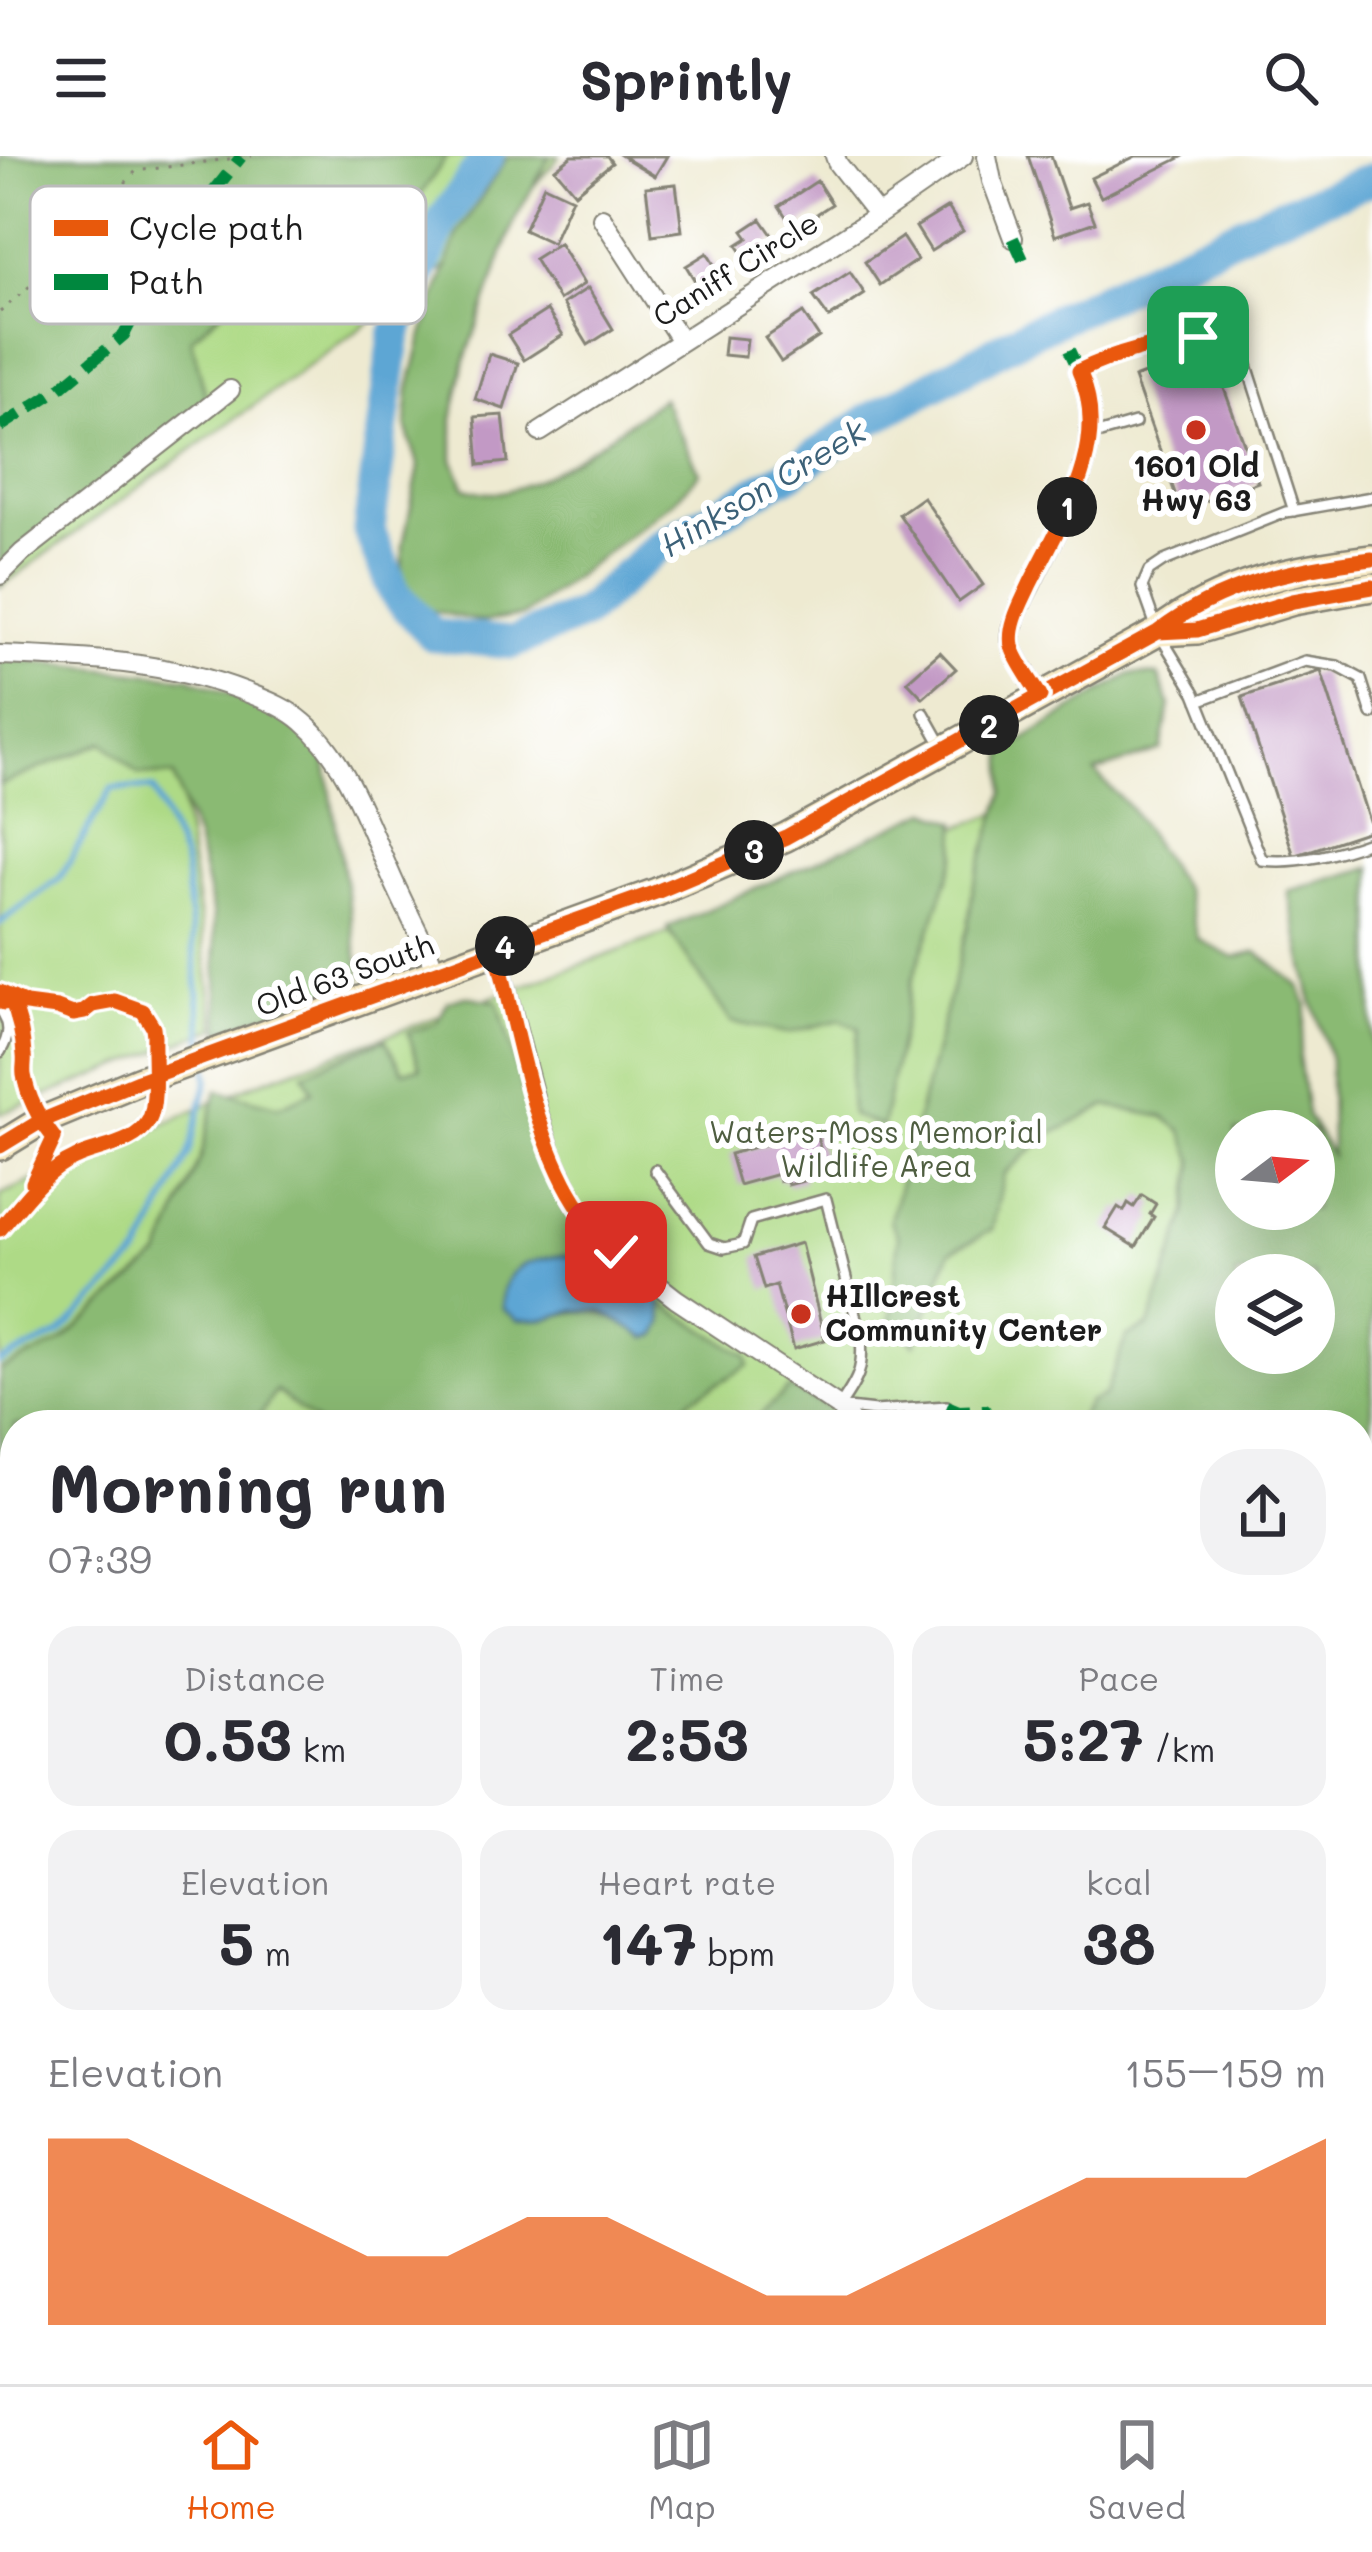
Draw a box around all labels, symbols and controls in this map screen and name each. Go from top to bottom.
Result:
text: Sprintly [579,43,793,114]
icon: menu [48,45,114,111]
icon: search [1258,45,1324,111]
legend [30,186,426,324]
street label: Caniff Circle [645,201,825,335]
text: Cycle path [129,205,303,249]
text: Path [129,259,203,302]
pin [1147,286,1249,388]
icon: arrive [1165,304,1231,370]
water label: Hinkson Creek [652,408,874,565]
marker: 1601 Old Hwy 63 [1183,417,1209,443]
place label: 1601 Old Hwy 63 [1133,445,1259,519]
pin: 1 [1037,477,1097,537]
text: 1 [1060,485,1074,528]
pin: 2 [959,695,1019,755]
text: 2 [980,703,998,746]
pin: 3 [724,820,784,880]
text: 3 [744,828,764,871]
pin: 4 [475,916,535,976]
street label: Old 63 South [250,923,439,1025]
text: 4 [495,924,515,967]
north arrow [1215,1110,1335,1230]
map controls [1215,1110,1335,1374]
park label: Waters-Moss Memorial Wildlife Area [709,1111,1043,1185]
pin [565,1201,667,1303]
icon: check [583,1219,649,1285]
button: layers [1215,1254,1335,1374]
place label: HIllcrest Community Center [825,1275,1102,1349]
marker: HIllcrest Community Center [788,1301,814,1327]
text: Morning run [48,1444,447,1530]
button: share [1200,1449,1326,1575]
text: 07:39 [48,1532,152,1583]
text: Distance [184,1656,326,1699]
text: Time [649,1656,725,1699]
text: Pace [1079,1656,1159,1699]
text: 0.53 [164,1699,292,1777]
text: 2:53 [625,1699,749,1777]
text: 5:27 [1023,1699,1144,1777]
text: km [292,1727,346,1770]
text: /km [1144,1727,1215,1770]
text: Elevation [181,1860,329,1903]
text: Heart rate [598,1860,776,1903]
text: kcal [1086,1860,1152,1903]
text: 5 [219,1903,254,1981]
text: 147 [599,1903,697,1981]
text: 38 [1082,1903,1156,1981]
text: m [254,1931,291,1974]
text: bpm [697,1931,775,1974]
text: Elevation [48,2046,223,2097]
text: 155–159 m [1124,2046,1326,2097]
tab: Home [186,2412,276,2527]
tab: Map [648,2412,716,2527]
tab: Saved [1088,2412,1186,2527]

